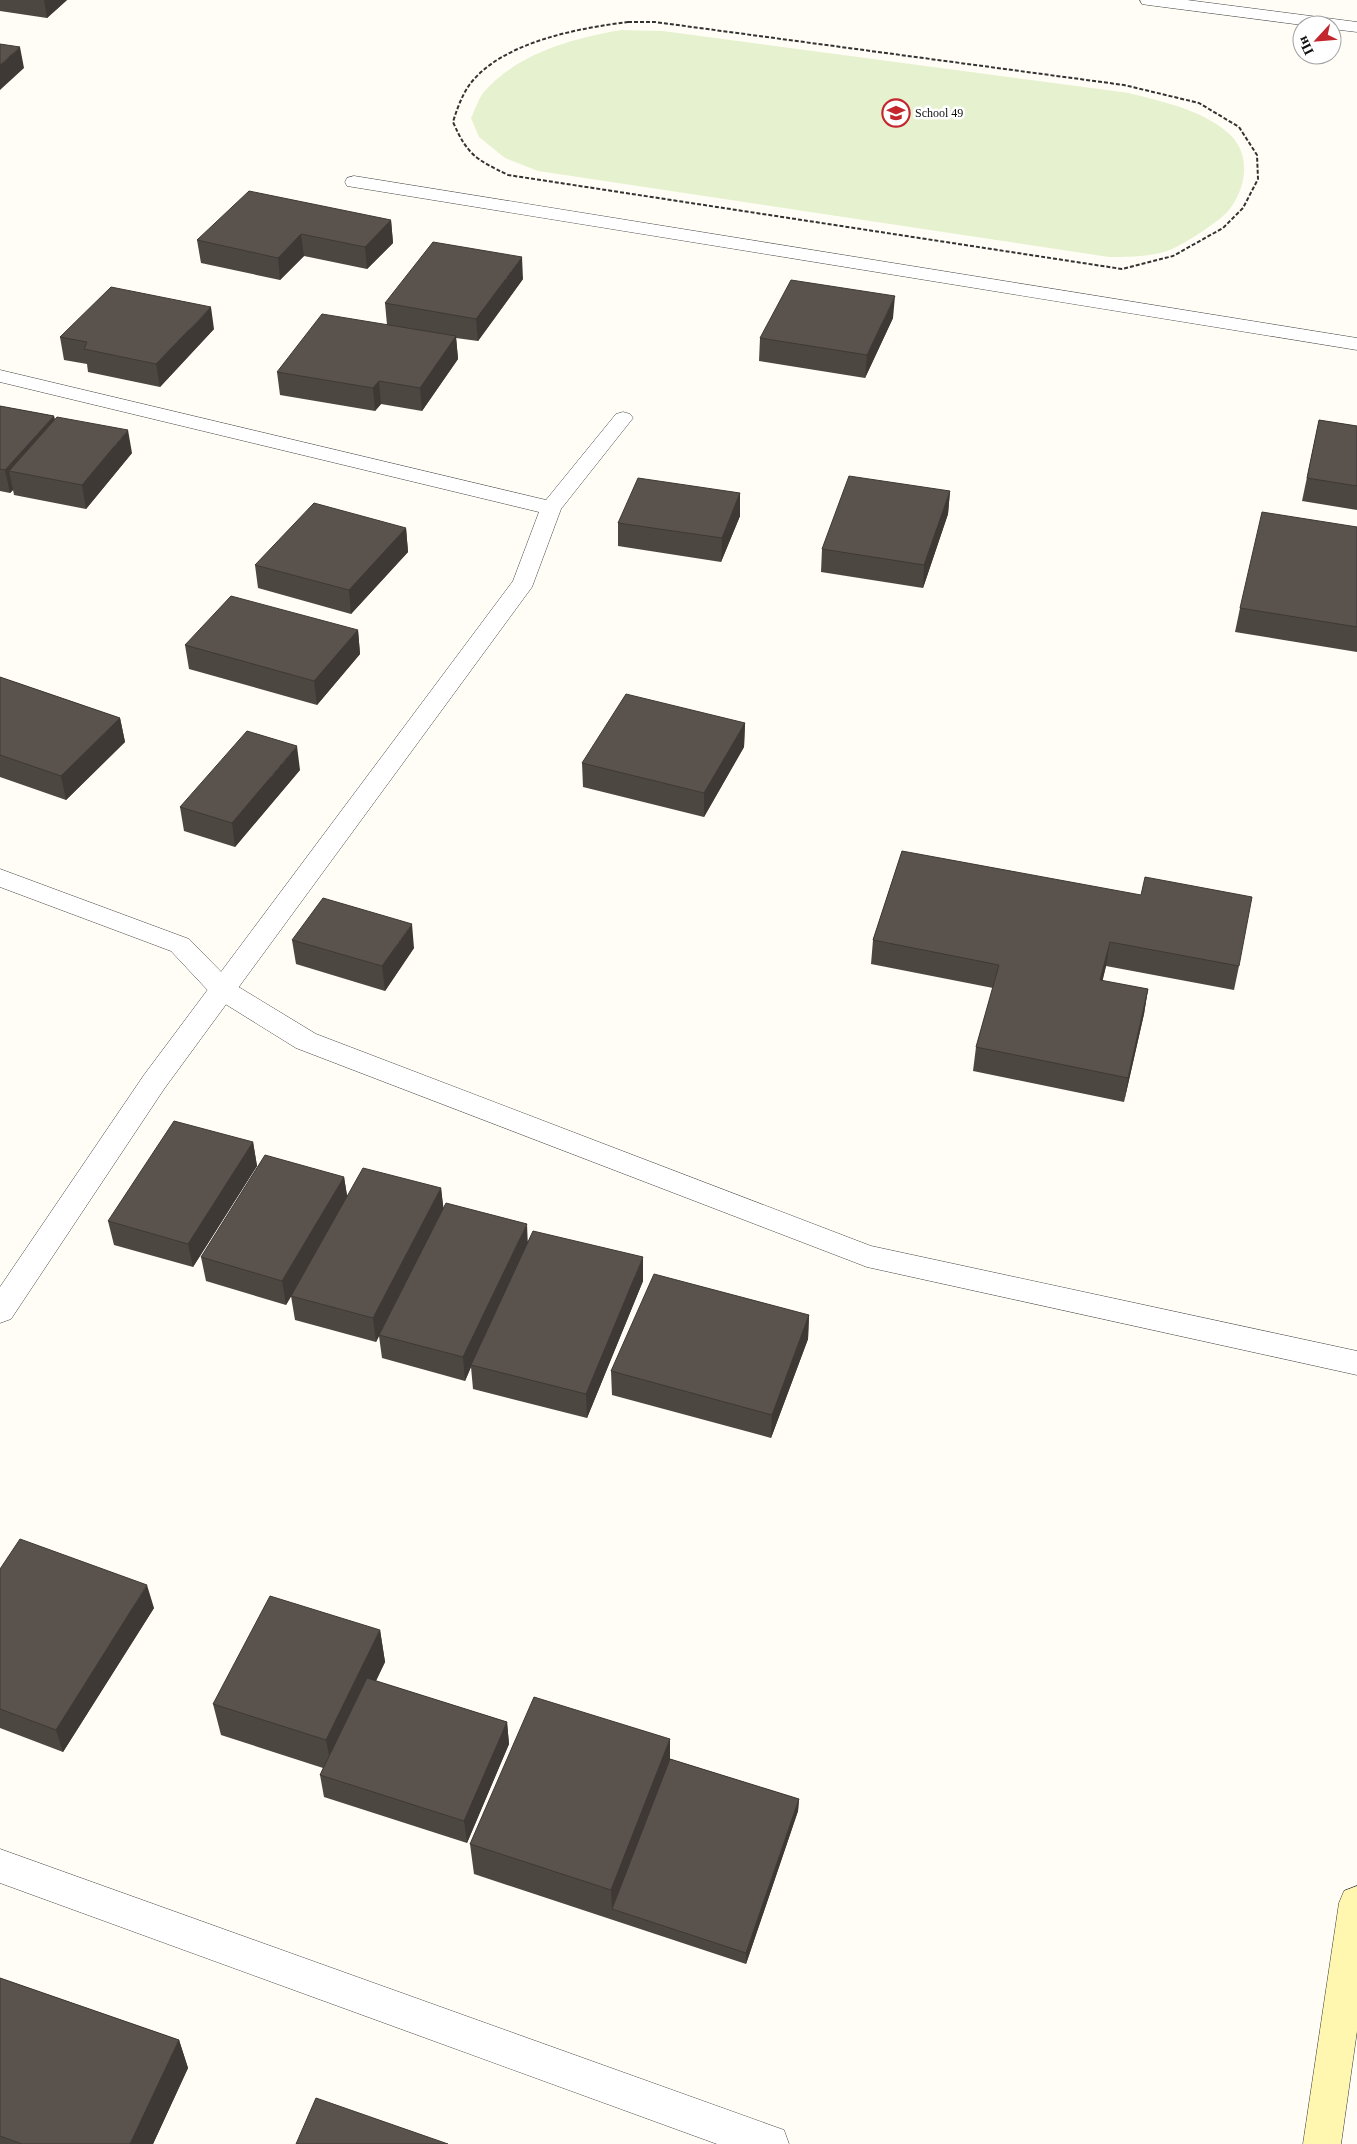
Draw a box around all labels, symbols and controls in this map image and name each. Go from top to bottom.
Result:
north arrow [1292,15,1342,65]
text: Пн [1295,34,1317,57]
school or university icon: School 49 [881,98,911,128]
place label: School 49 [915,106,963,120]

